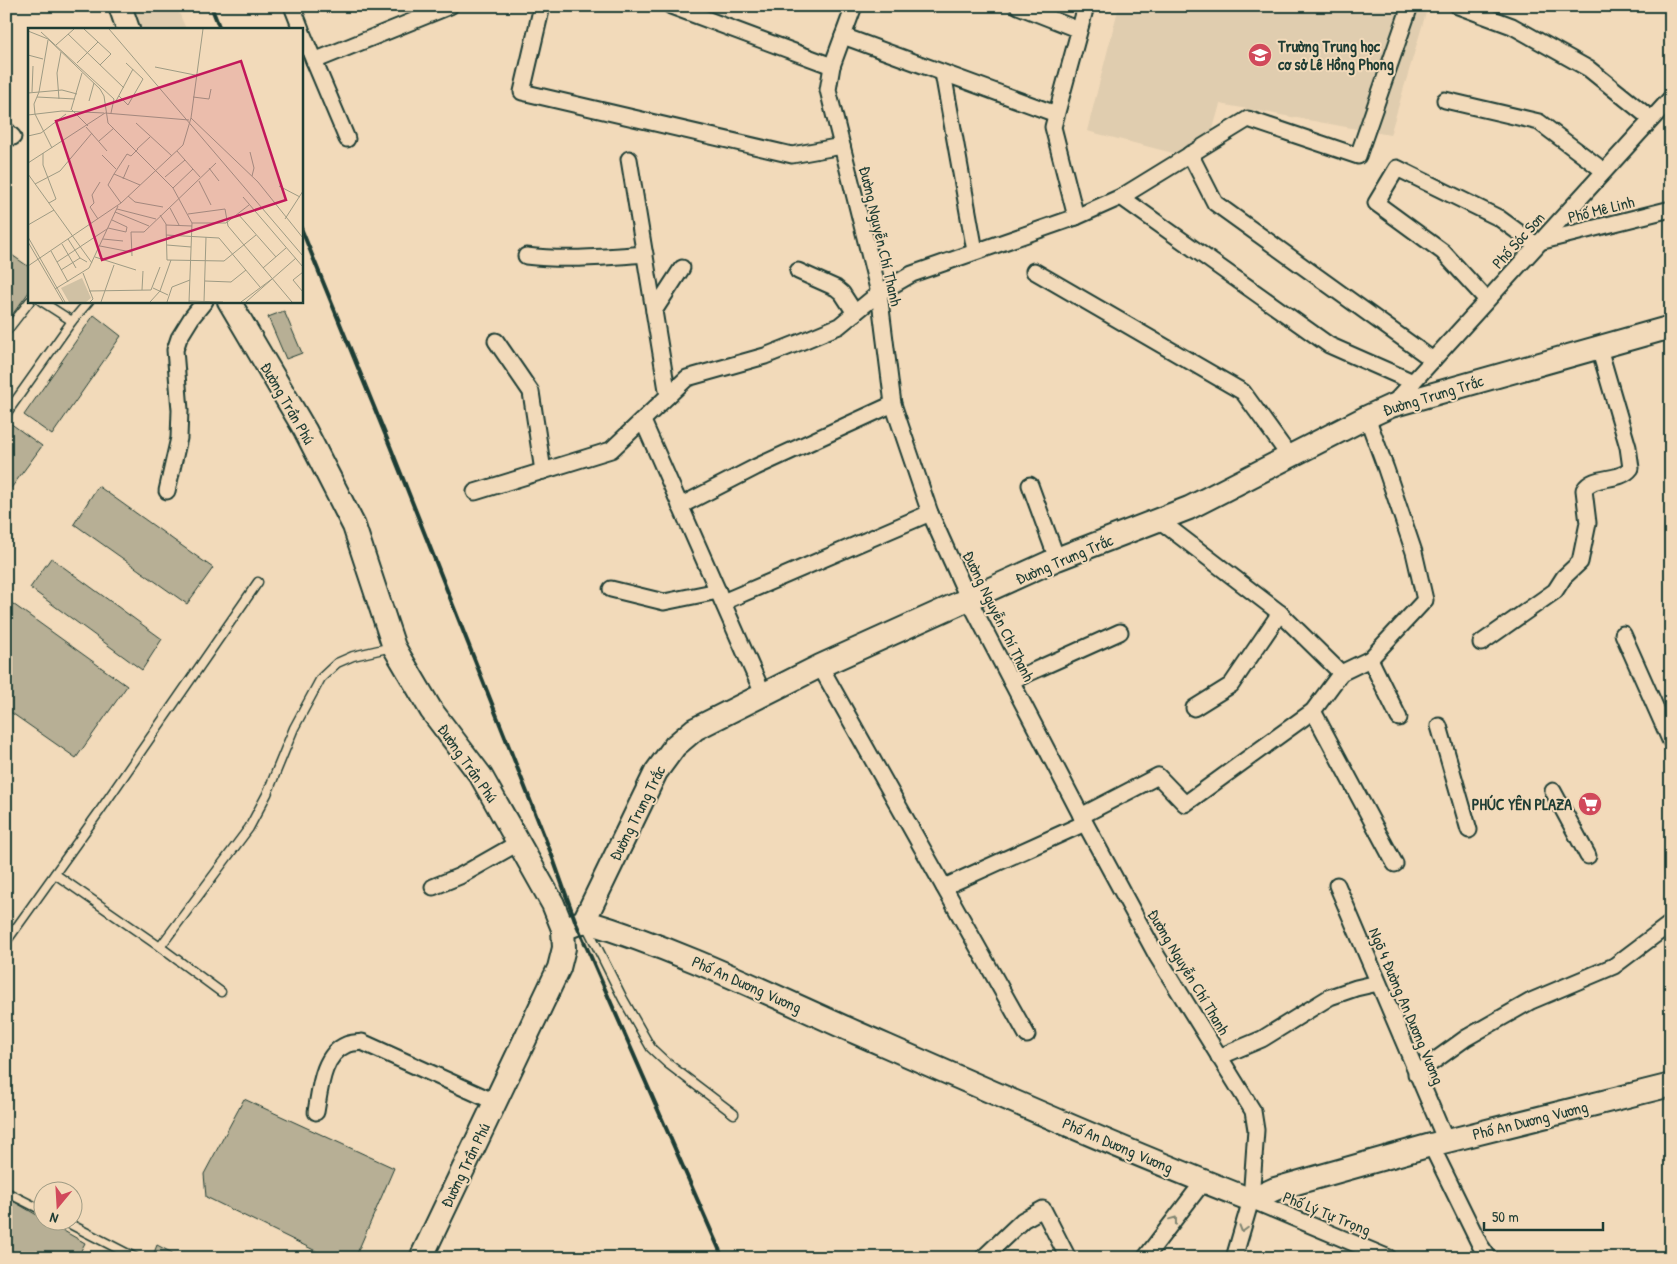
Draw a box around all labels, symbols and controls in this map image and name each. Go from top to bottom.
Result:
inset map [28,28,302,302]
place label: Trường Trung học cơ sở Lê Hồng Phong [1277,35,1394,76]
school or university icon: Trường Trung học cơ sở Lê Hồng Phong [1247,42,1273,68]
street label: Đường Nguyễn Chí Thanh [854,164,908,308]
street label: Phố Mê Linh [1566,190,1637,228]
street label: Phố Sóc Sơn [1487,207,1549,273]
street label: Đường Trần Phú [256,358,321,449]
street label: Đường Trưng Trắc [1380,369,1487,421]
street label: Đường Trưng Trắc [1012,528,1117,589]
street label: Đường Nguyễn Chí Thanh [958,547,1040,685]
street label: Đường Trần Phú [433,719,504,807]
street label: Đường Trưng Trắc [604,761,671,864]
supermarket icon: PHÚC YÊN PLAZA [1577,791,1603,817]
place label: PHÚC YÊN PLAZA [1472,793,1572,815]
street label: Đường Nguyễn Chí Thanh [1143,905,1235,1039]
street label: Ngõ 4 Đường An Dương Vương [1364,924,1450,1088]
street label: Phố An Dương Vương [689,950,805,1018]
street label: Phố An Dương Vương [1470,1095,1590,1145]
street label: Phố An Dương Vương [1059,1112,1177,1178]
street label: Đường Trần Phú [435,1119,495,1211]
north arrow [32,1182,82,1232]
street label: Phố Lý Tự Trọng [1280,1185,1374,1241]
scale bar [1484,1199,1603,1231]
text: 50 m [1492,1206,1519,1227]
text: N [47,1208,60,1229]
one-way arrow [1168,1216,1177,1226]
one-way arrow [1238,1225,1248,1233]

